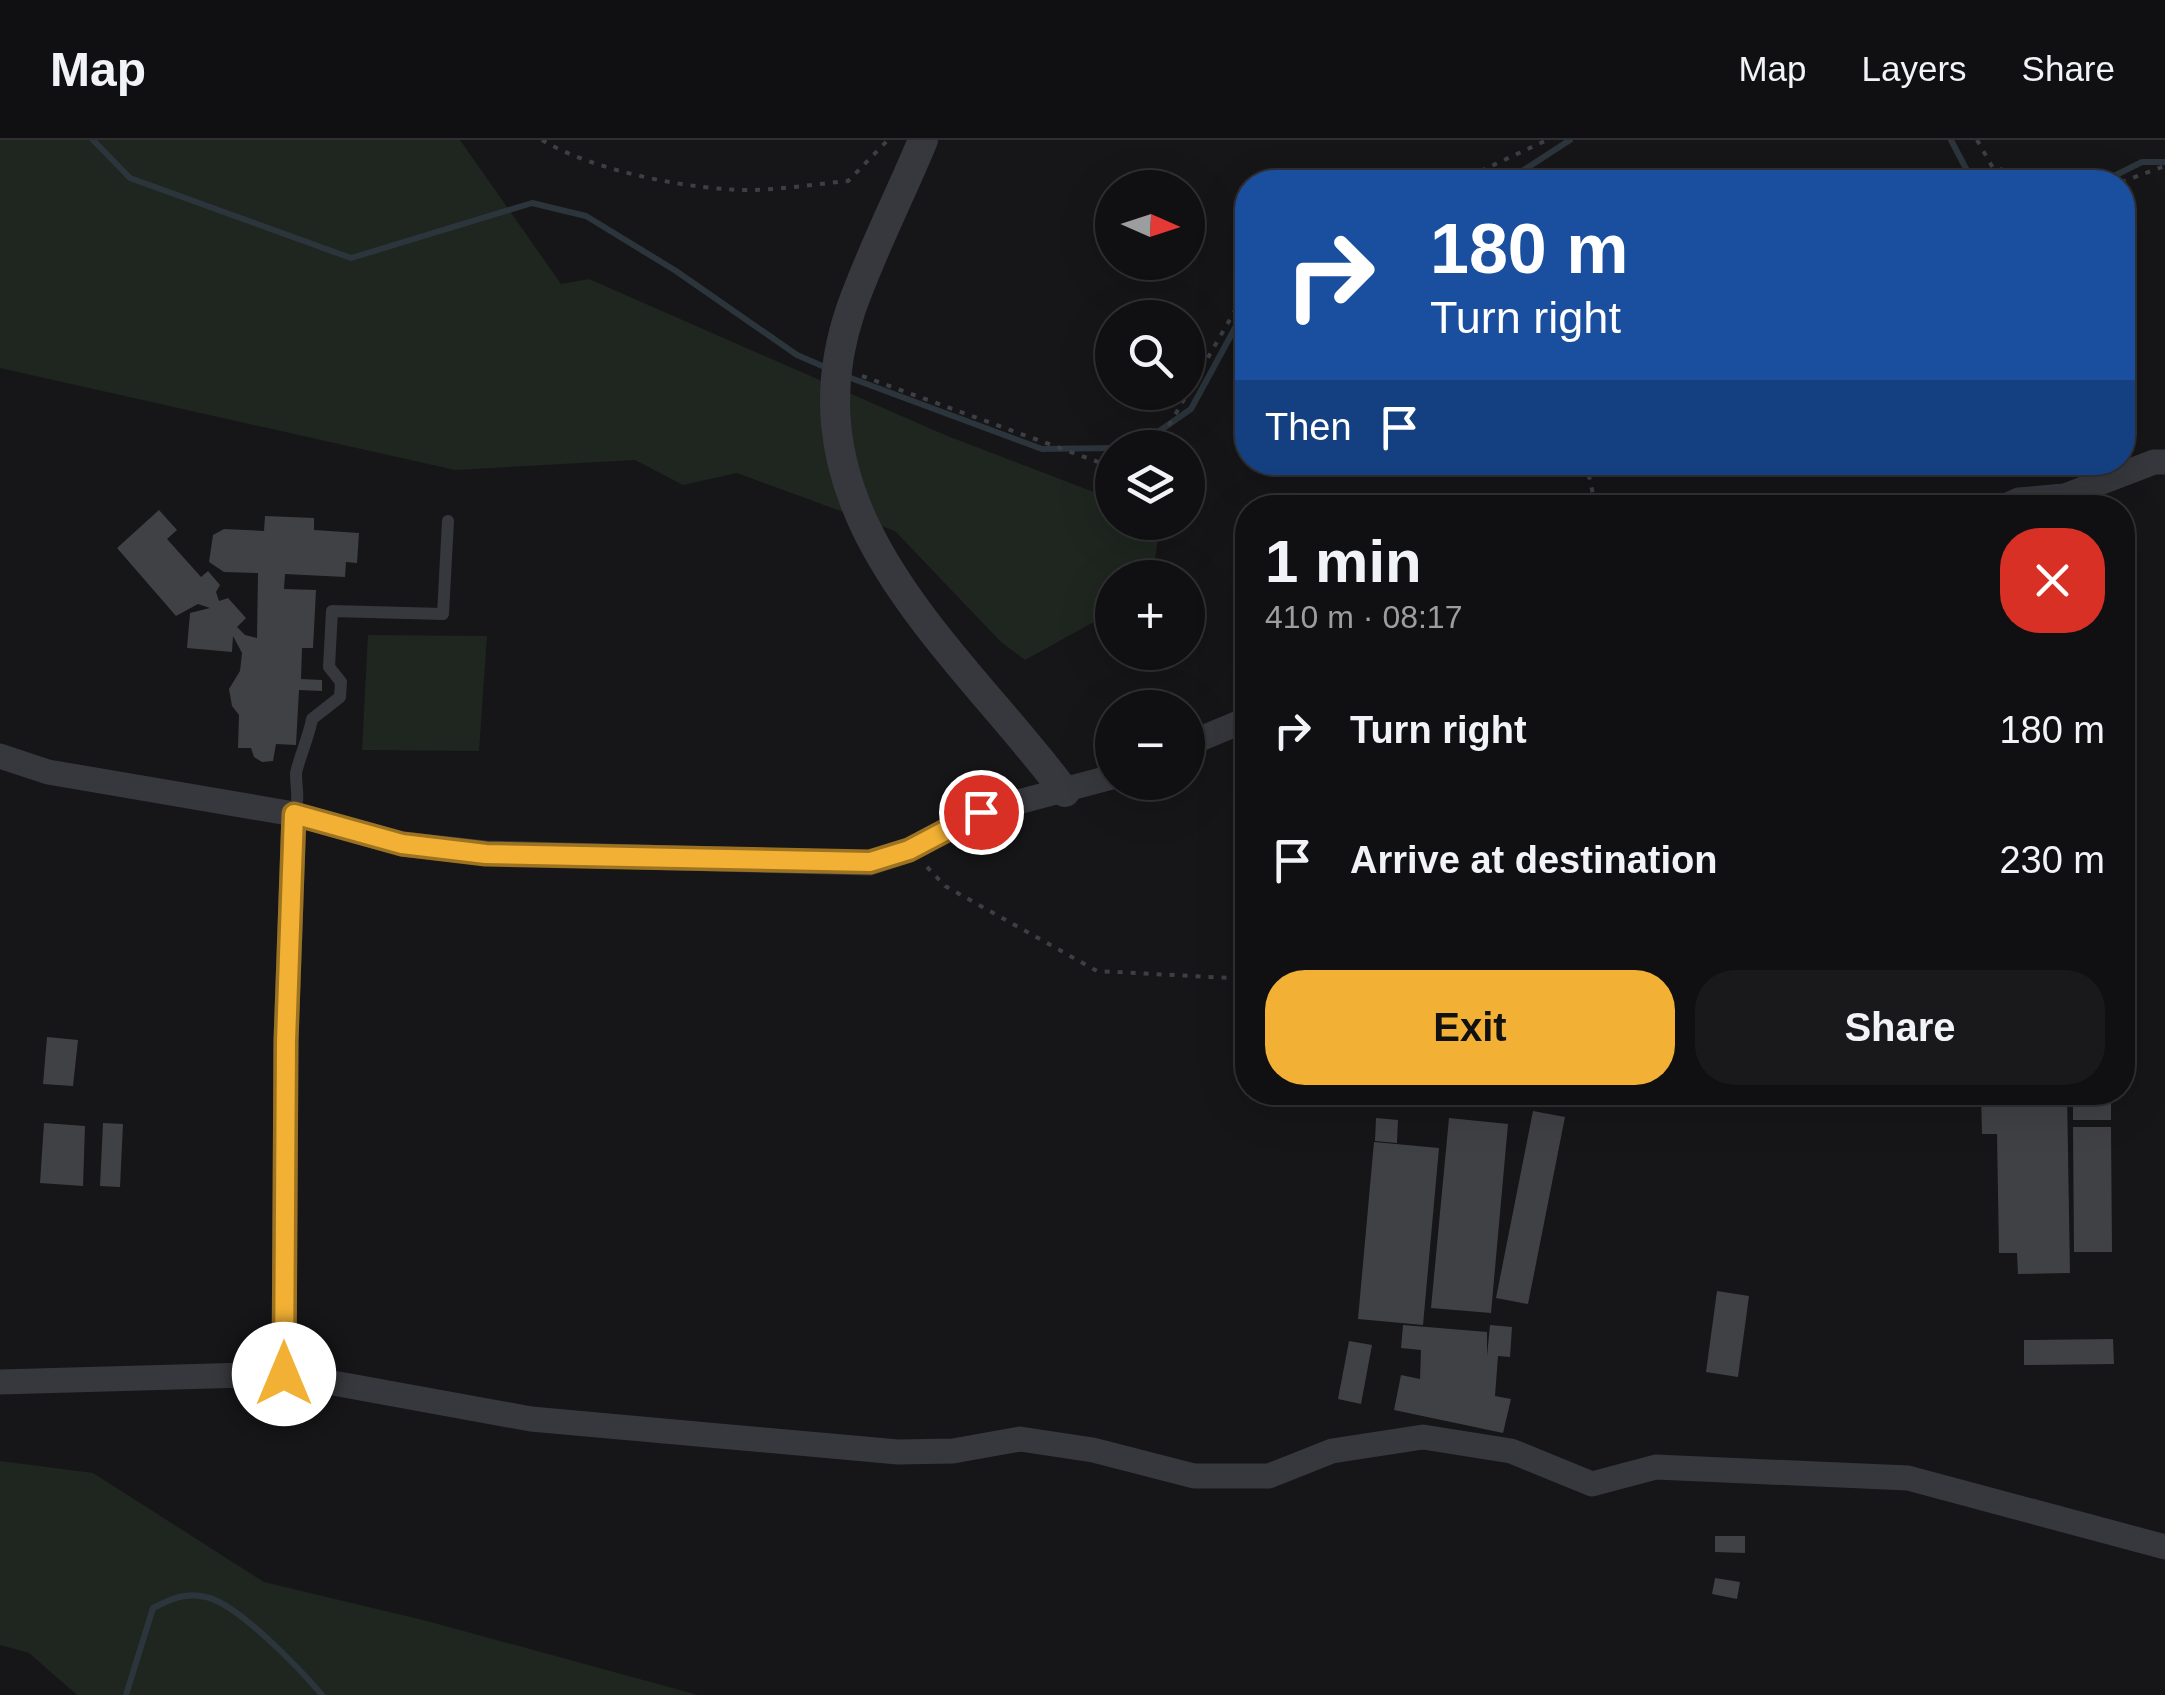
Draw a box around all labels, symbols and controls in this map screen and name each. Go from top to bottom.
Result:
text: Map [50,43,146,96]
text: Map [1738,49,1807,88]
text: Layers [1862,49,1967,88]
text: Share [2022,49,2115,88]
north arrow [1095,170,1205,280]
map controls [1095,170,1205,800]
icon: right [1265,210,1395,340]
text: 180 m [1430,210,1628,288]
text: Turn right [1430,292,1621,343]
button: search [1095,300,1205,410]
icon: arrive [1372,400,1427,455]
text: Then [1265,406,1352,448]
button: layers [1095,430,1205,540]
text: 1 min [1265,528,1422,595]
button: close [2000,528,2105,633]
button: + [1095,560,1205,670]
text: 410 m · 08:17 [1265,599,1462,635]
button: − [1095,690,1205,800]
icon: right [1265,703,1320,758]
text: Turn right [1350,709,1527,751]
text: 180 m [1999,709,2105,751]
pin [939,770,1024,855]
icon: arrive [954,785,1009,840]
icon: arrive [1265,833,1320,888]
text: Arrive at destination [1350,839,1717,881]
text: 230 m [1999,839,2105,881]
button: Exit [1265,970,1675,1085]
button: Share [1695,970,2105,1085]
position arrow [232,1322,336,1426]

